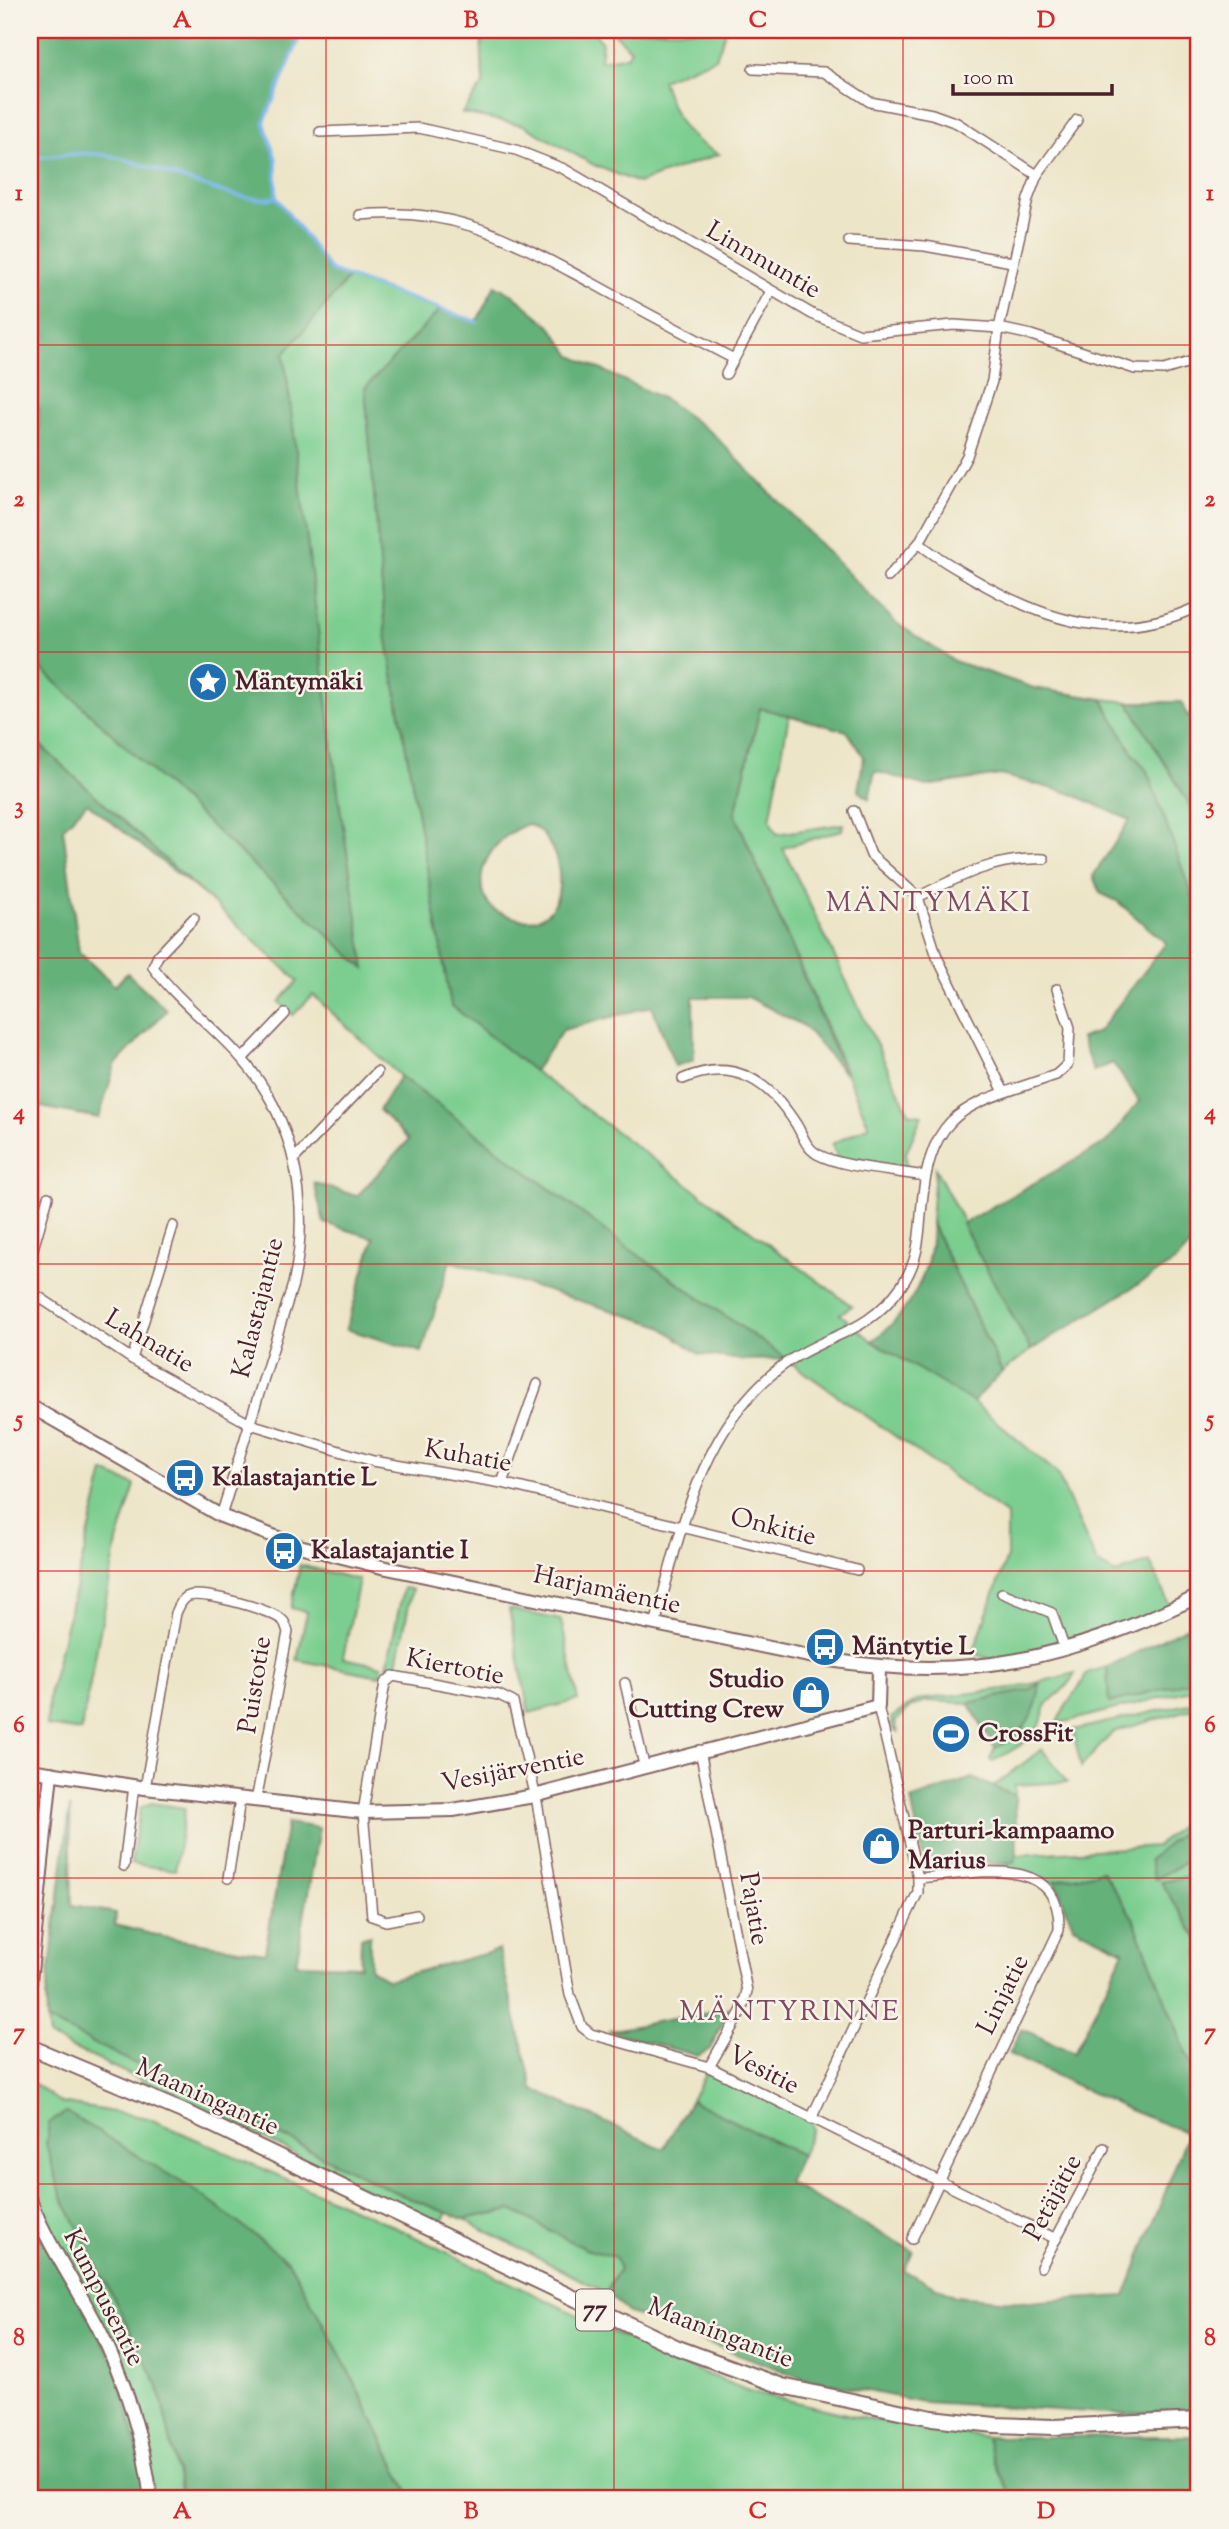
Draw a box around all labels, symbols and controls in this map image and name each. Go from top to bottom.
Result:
text: A [173,5,192,38]
text: B [464,5,479,38]
text: C [749,5,767,38]
text: D [1037,5,1055,38]
scale bar [953,52,1112,96]
text: 100 m [963,64,1014,94]
text: 1 [15,178,23,211]
text: 1 [1206,178,1214,211]
street label: Linnnuntie [699,213,827,309]
text: 2 [14,484,25,517]
text: 2 [1205,484,1216,517]
place icon: Mäntymäki [187,661,229,703]
place label: Mäntymäki [235,664,363,701]
text: 3 [14,791,24,824]
text: 3 [1205,791,1215,824]
district label: MÄNTYMÄKI [826,884,1032,924]
text: 4 [12,1097,25,1130]
text: 4 [1203,1097,1216,1130]
street label: Kalastajantie [224,1234,294,1382]
street label: Lahnatie [97,1301,201,1383]
text: 5 [13,1404,23,1437]
text: 5 [1204,1404,1214,1437]
street label: Kuhatie [421,1431,515,1483]
bus stop icon: Kalastajantie L [164,1457,206,1499]
place label: Kalastajantie L [212,1460,377,1497]
street label: Onkitie [726,1499,820,1557]
bus stop icon: Kalastajantie I [263,1530,305,1572]
place label: Kalastajantie I [311,1533,469,1570]
street label: Harjamäentie [530,1557,684,1625]
bus stop icon: Mäntytie L [804,1626,846,1668]
place label: Mäntytie L [852,1629,975,1666]
street label: Puistotie [230,1634,282,1736]
street label: Kiertotie [403,1640,507,1696]
place label: Studio Cutting Crew [628,1662,785,1729]
shop icon: Studio Cutting Crew [790,1674,832,1716]
text: 6 [13,1710,25,1743]
text: 6 [1204,1710,1216,1743]
sports icon: CrossFit [930,1713,972,1755]
place label: CrossFit [978,1716,1073,1753]
street label: Vesijärventie [438,1739,588,1803]
place label: Parturi-kampaamo Marius [908,1813,1115,1880]
shop icon: Parturi-kampaamo Marius [860,1825,902,1867]
street label: Pajatie [728,1870,778,1948]
street label: Linjatie [969,1949,1039,2041]
district label: MÄNTYRINNE [679,1993,901,2033]
text: 7 [13,2017,25,2050]
text: 7 [1204,2017,1216,2050]
street label: Vesitie [721,2037,805,2105]
street label: Maaningantie [129,2050,285,2146]
street label: Petäjätie [1016,2148,1092,2248]
street label: Kumpusentie [53,2223,153,2373]
street label: Maaningantie [642,2289,798,2379]
road number: 77 [576,2290,614,2330]
text: 8 [13,2323,25,2356]
text: 8 [1204,2323,1216,2356]
text: A [173,2496,192,2529]
text: B [464,2496,479,2529]
text: C [749,2496,767,2529]
text: D [1037,2496,1055,2529]

